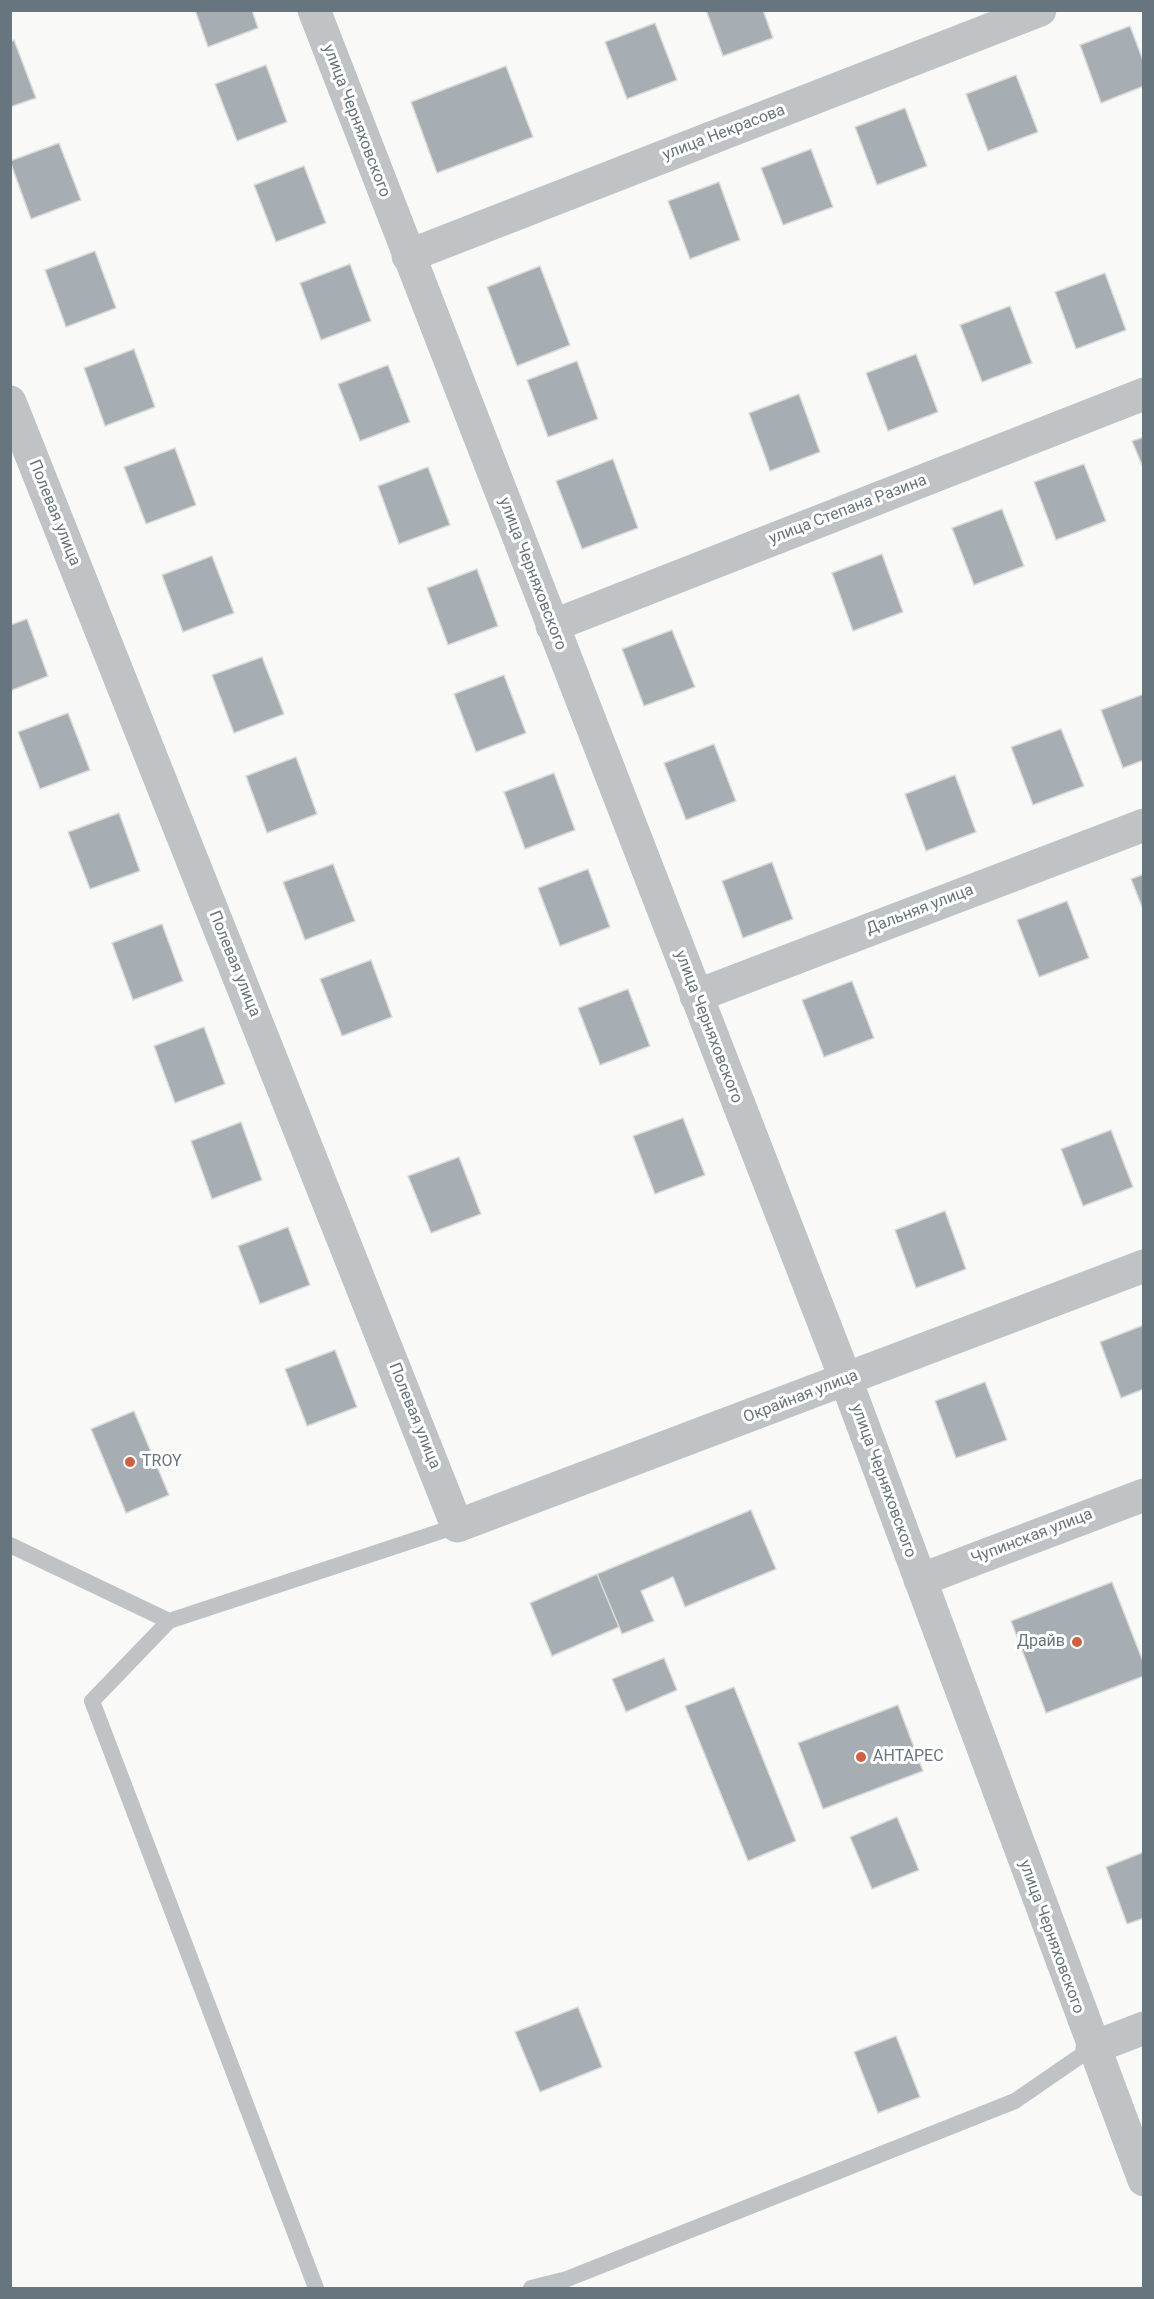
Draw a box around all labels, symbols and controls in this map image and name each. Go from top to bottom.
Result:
street label: улица Черняховского [318,42,394,200]
street label: улица Некрасова [660,101,788,165]
street label: Полевая улица [24,457,84,569]
street label: улица Степана Разина [766,471,930,549]
street label: улица Черняховского [494,495,570,653]
street label: Дальняя улица [864,881,976,939]
street label: Полевая улица [204,908,264,1020]
street label: улица Черняховского [670,948,746,1106]
street label: Полевая улица [384,1360,444,1472]
street label: Окрайная улица [741,1366,861,1428]
street label: улица Черняховского [846,1402,920,1560]
place label: TROY [142,1452,182,1472]
marker: TROY [123,1455,137,1469]
street label: Чупинская улица [969,1505,1095,1569]
place label: Драйв [1017,1632,1065,1652]
marker: Драйв [1070,1635,1084,1649]
place label: АНТАРЕС [873,1747,944,1767]
marker: АНТАРЕС [854,1750,868,1764]
street label: улица Черняховского [1014,1858,1088,2016]

